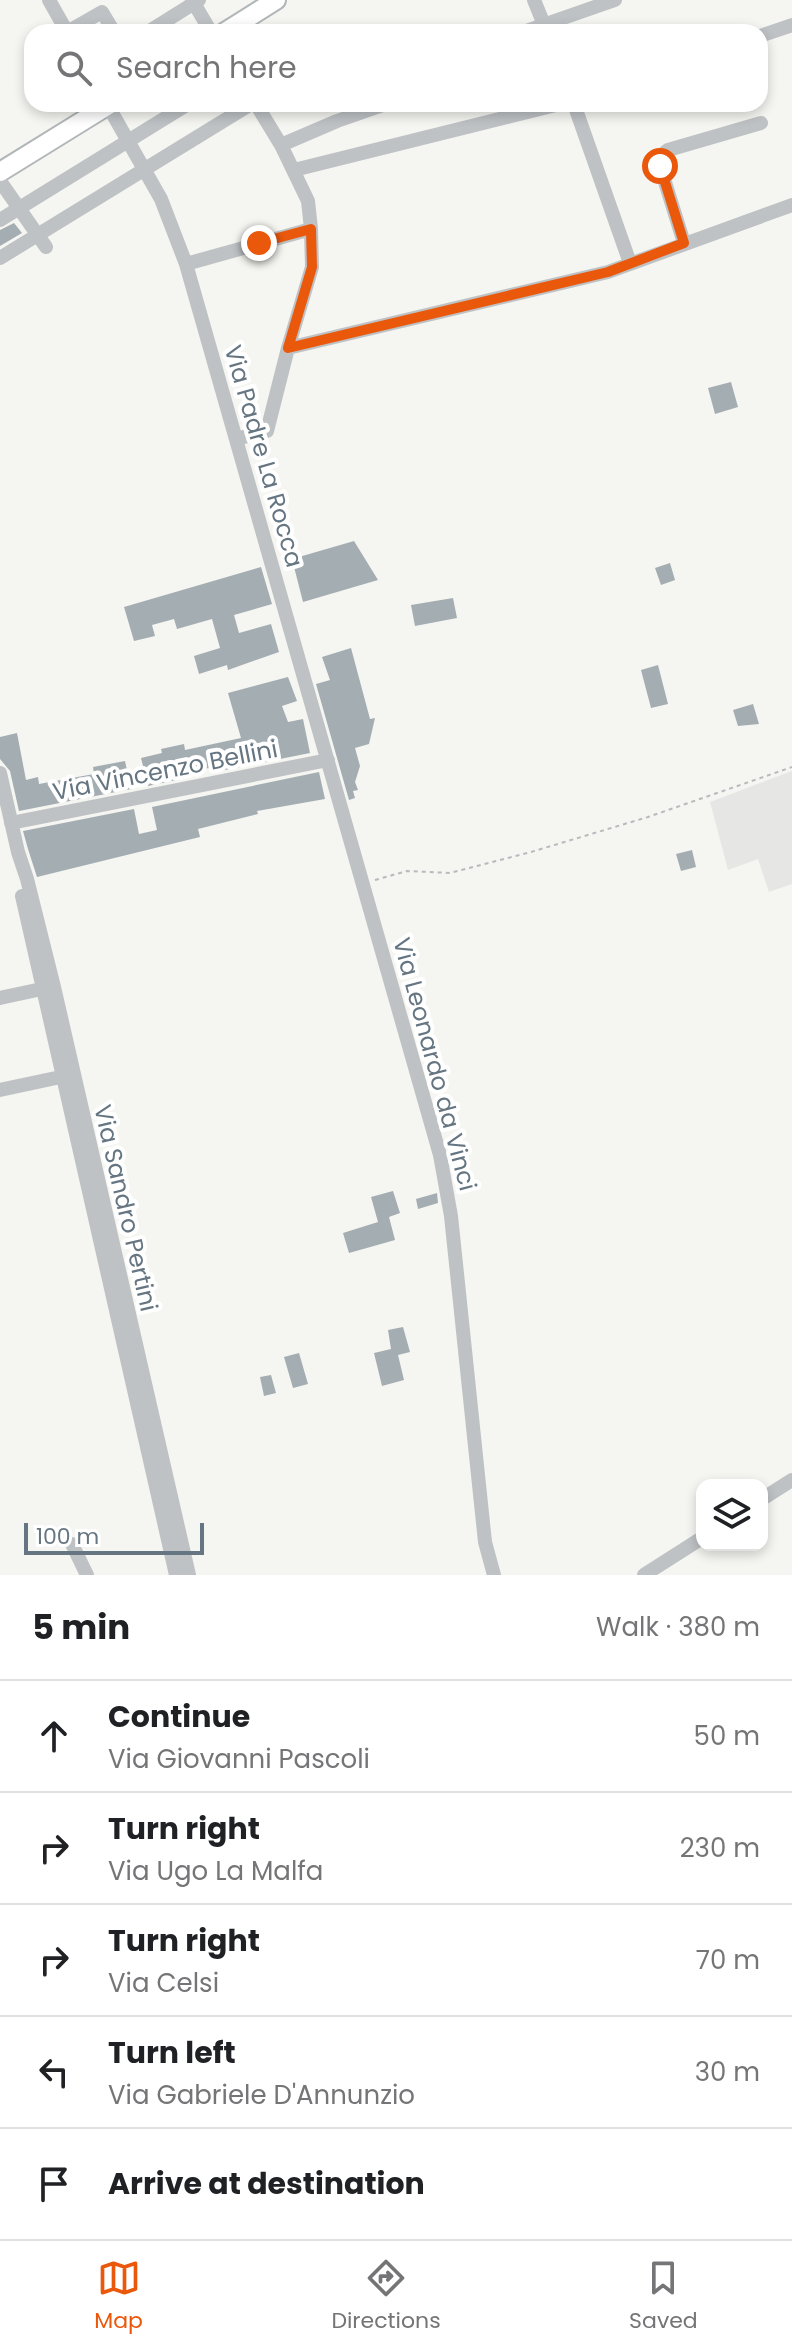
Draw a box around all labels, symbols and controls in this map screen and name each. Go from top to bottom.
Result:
search box [24,24,768,112]
icon: search [52,46,96,90]
text: Search here [116,46,297,89]
route start [642,148,678,184]
route end [241,225,277,261]
street label: Via Padre La Rocca [216,341,312,571]
street label: Via Vincenzo Bellini [50,732,280,808]
street label: Via Leonardo da Vinci [385,934,485,1194]
street label: Via Sandro Pertini [86,1101,166,1315]
map controls [696,1479,768,1551]
button: layers [696,1479,768,1551]
scale bar [24,1519,204,1555]
text: 100 m [36,1521,99,1552]
text: 5 min [32,1603,130,1651]
text: Walk · 380 m [596,1609,760,1645]
text: Continue [108,1695,250,1738]
icon: ahead [32,1714,76,1758]
text: 50 m [694,1718,760,1754]
text: Via Giovanni Pascoli [108,1741,370,1777]
text: Turn right [108,1807,260,1850]
icon: right [32,1826,76,1870]
text: 230 m [680,1830,760,1866]
text: Via Ugo La Malfa [108,1853,323,1889]
text: Turn right [108,1919,260,1962]
icon: right [32,1938,76,1982]
text: 70 m [696,1942,760,1978]
text: Via Celsi [108,1965,219,2001]
text: Turn left [108,2031,236,2074]
icon: left [32,2050,76,2094]
text: 30 m [695,2054,760,2090]
text: Via Gabriele D'Annunzio [108,2077,415,2113]
icon: arrive [32,2162,76,2206]
text: Arrive at destination [108,2162,425,2205]
tab: Map [94,2256,143,2337]
tab: Directions [331,2256,441,2337]
tab: Saved [629,2256,698,2337]

